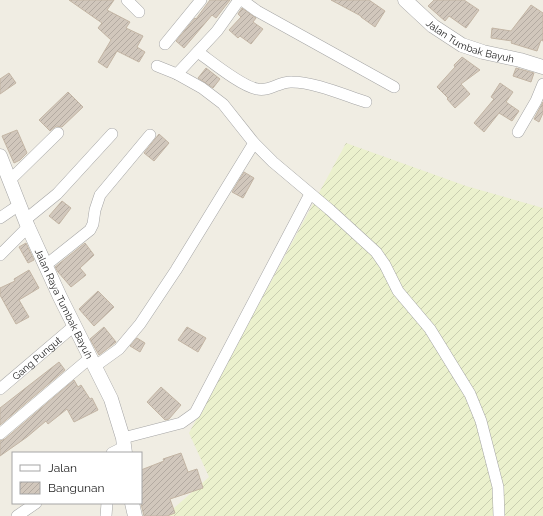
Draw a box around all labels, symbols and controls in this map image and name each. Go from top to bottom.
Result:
street label: Jalan Tumbak Bayuh [424,17,515,64]
street label: Jalan Raya Tumbak Bayuh [33,247,95,360]
street label: Gang Pungut [10,334,64,382]
legend [12,452,142,504]
text: Jalan [48,461,77,475]
text: Bangunan [48,481,105,495]

